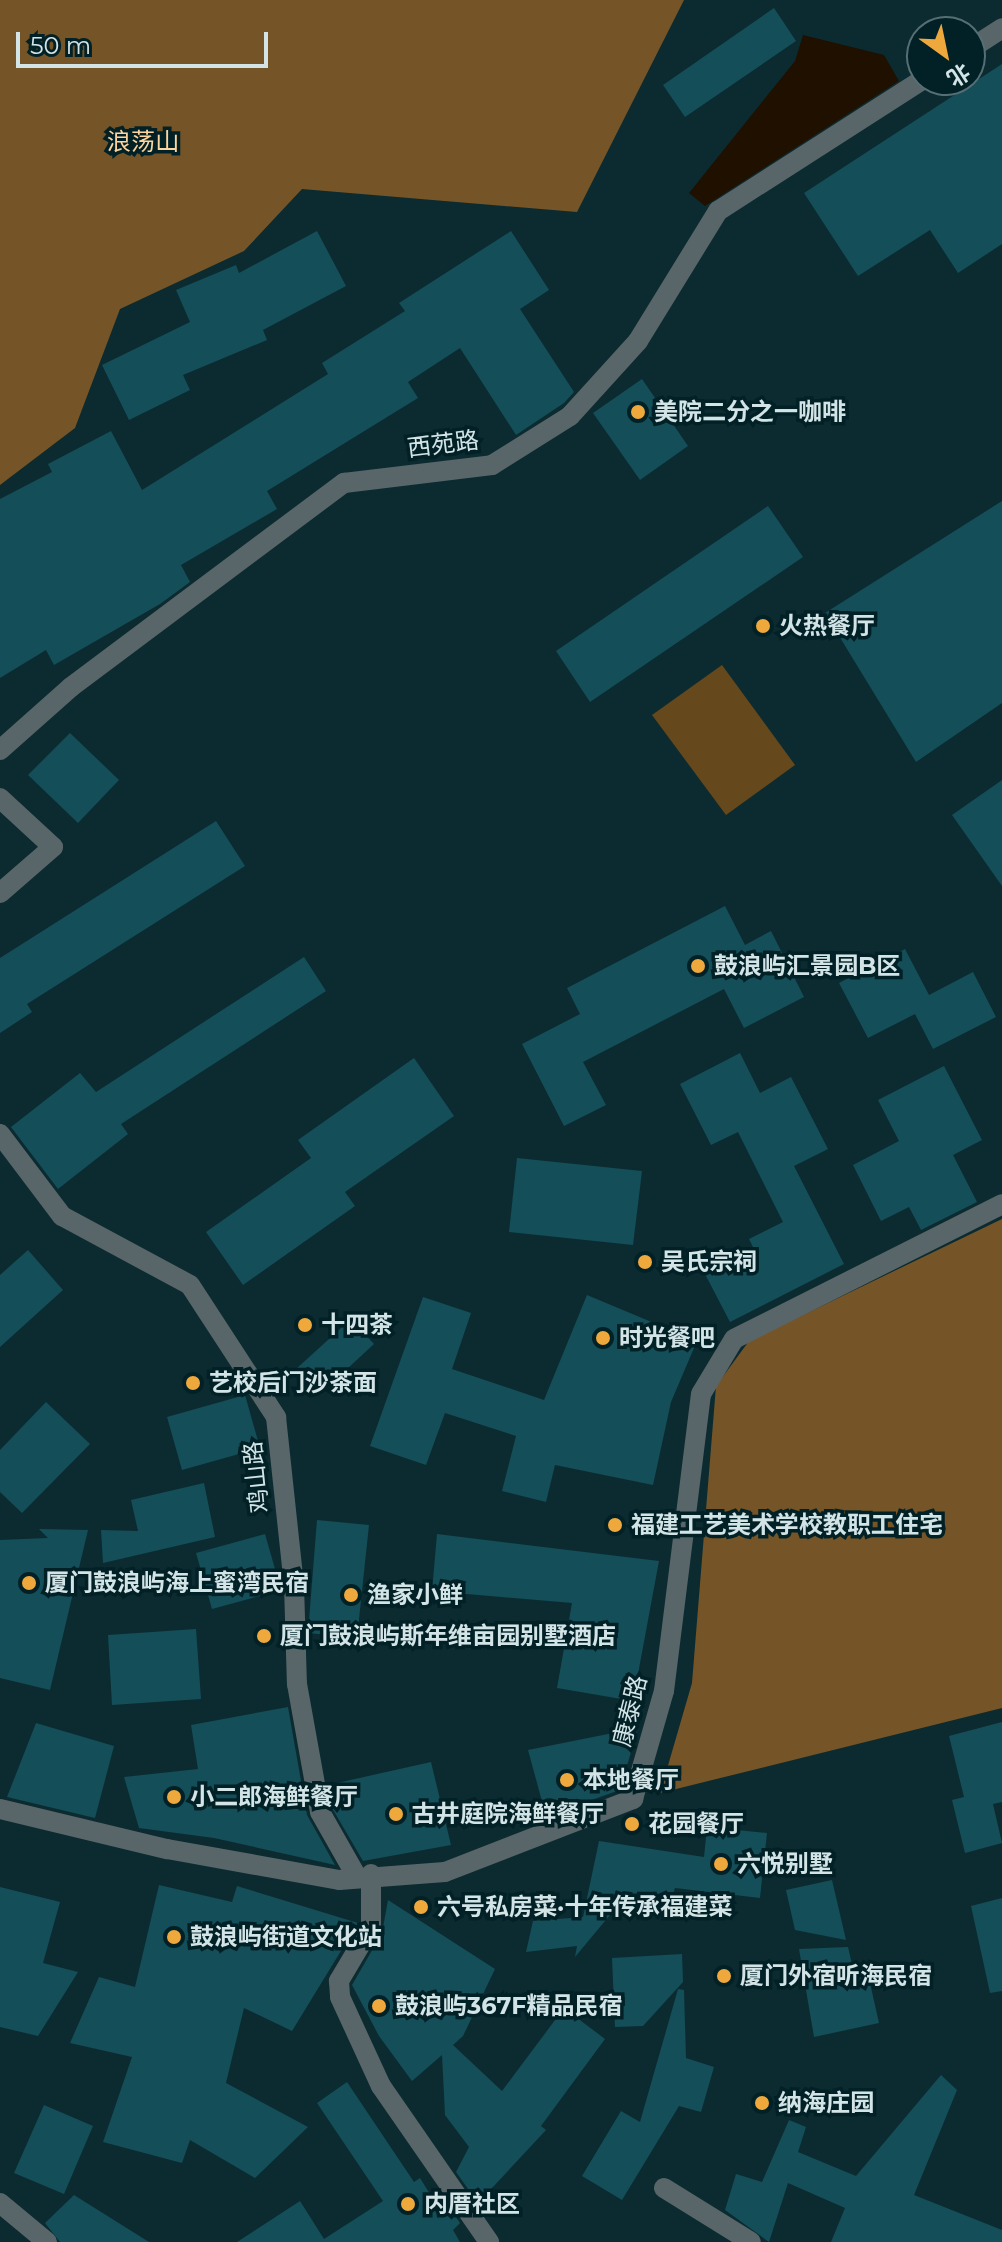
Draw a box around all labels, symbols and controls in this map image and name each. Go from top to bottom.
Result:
scale bar [20,16,272,66]
north arrow [906,16,986,96]
text: 50 m [30,31,91,60]
text: 北 [942,58,975,92]
park label: 浪荡山 [107,128,179,156]
place label: 美院二分之一咖啡 [654,398,846,426]
marker: 美院二分之一咖啡 [629,403,647,421]
street label: 西苑路 [406,425,480,463]
place label: 火热餐厅 [779,612,875,640]
marker: 火热餐厅 [754,617,772,635]
place label: 鼓浪屿汇景园B区 [714,952,900,980]
marker: 鼓浪屿汇景园B区 [689,957,707,975]
place label: 吴氏宗祠 [661,1248,757,1276]
marker: 吴氏宗祠 [636,1253,654,1271]
place label: 十四茶 [321,1311,393,1339]
marker: 十四茶 [296,1316,314,1334]
place label: 时光餐吧 [619,1324,715,1352]
marker: 时光餐吧 [594,1329,612,1347]
place label: 艺校后门沙茶面 [209,1369,377,1397]
marker: 艺校后门沙茶面 [184,1374,202,1392]
street label: 鸡山路 [238,1440,274,1514]
place label: 福建工艺美术学校教职工住宅 [631,1511,943,1539]
marker: 福建工艺美术学校教职工住宅 [606,1516,624,1534]
place label: 厦门鼓浪屿海上蜜湾民宿 [45,1569,309,1597]
marker: 厦门鼓浪屿海上蜜湾民宿 [20,1574,38,1592]
place label: 渔家小鲜 [367,1581,463,1609]
marker: 渔家小鲜 [342,1586,360,1604]
place label: 厦门鼓浪屿斯年维亩园别墅酒店 [280,1622,616,1650]
marker: 厦门鼓浪屿斯年维亩园别墅酒店 [255,1627,273,1645]
street label: 康泰路 [607,1673,653,1749]
place label: 本地餐厅 [583,1766,679,1794]
marker: 本地餐厅 [558,1771,576,1789]
place label: 小二郎海鲜餐厅 [190,1783,358,1811]
marker: 小二郎海鲜餐厅 [165,1788,183,1806]
place label: 古井庭院海鲜餐厅 [412,1800,604,1828]
marker: 古井庭院海鲜餐厅 [387,1805,405,1823]
place label: 花园餐厅 [648,1810,744,1838]
marker: 花园餐厅 [623,1815,641,1833]
place label: 六悦别墅 [737,1850,833,1878]
marker: 六悦别墅 [712,1855,730,1873]
place label: 六号私房菜·十年传承福建菜 [437,1893,732,1921]
marker: 六号私房菜·十年传承福建菜 [412,1898,430,1916]
place label: 鼓浪屿街道文化站 [190,1923,382,1951]
marker: 鼓浪屿街道文化站 [165,1928,183,1946]
place label: 厦门外宿听海民宿 [740,1962,932,1990]
marker: 厦门外宿听海民宿 [715,1967,733,1985]
place label: 鼓浪屿367F精品民宿 [395,1992,623,2020]
marker: 鼓浪屿367F精品民宿 [370,1997,388,2015]
place label: 纳海庄园 [778,2089,874,2117]
marker: 纳海庄园 [753,2094,771,2112]
place label: 内厝社区 [424,2190,520,2218]
marker: 内厝社区 [399,2195,417,2213]

